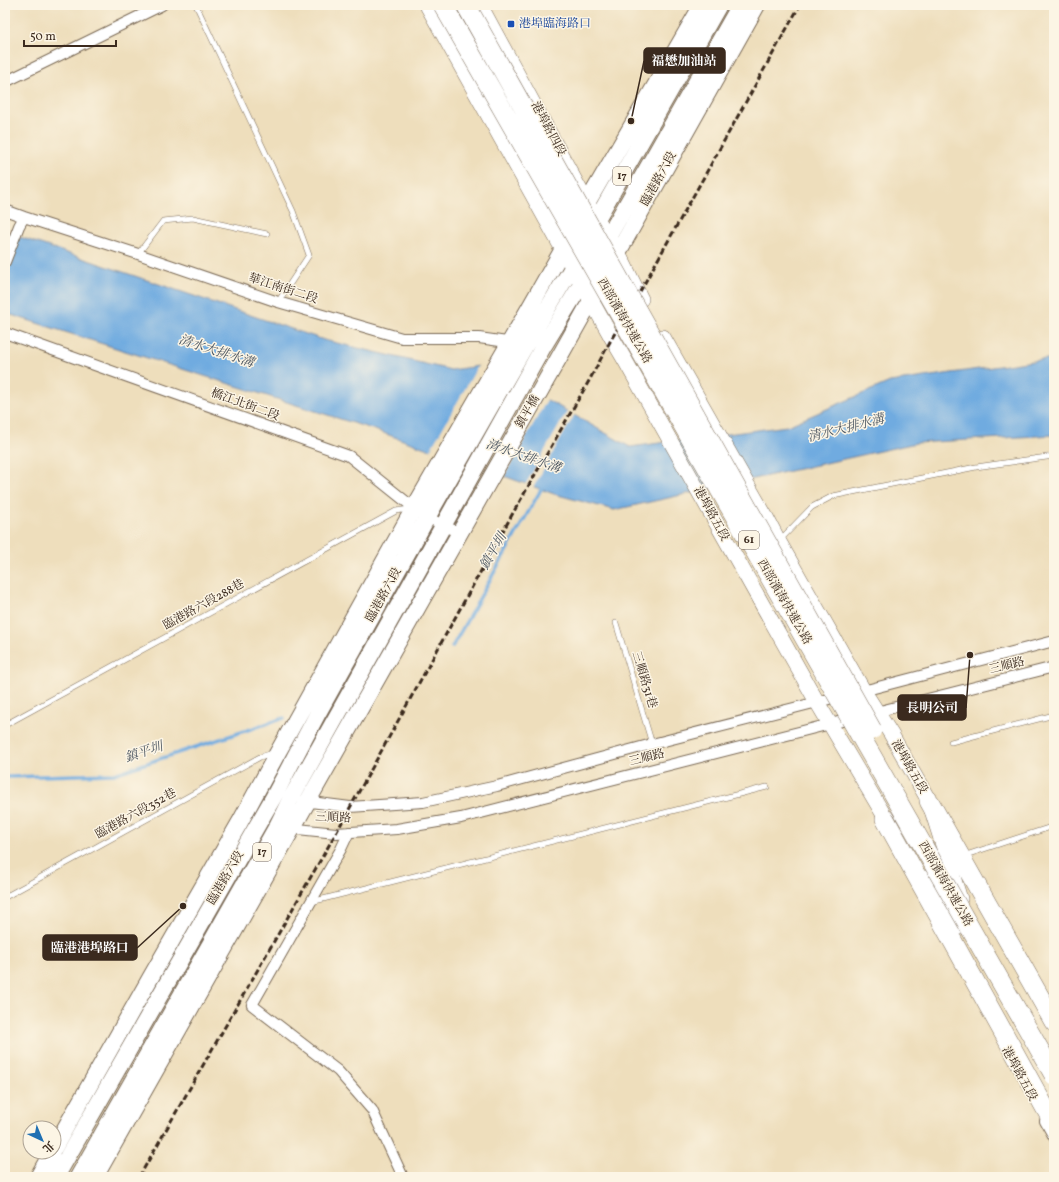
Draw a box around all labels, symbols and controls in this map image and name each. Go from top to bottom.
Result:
place label: 港埠臨海路口 [519,16,591,32]
marker: 港埠臨海路口 [506,19,516,29]
scale bar [24,22,116,48]
text: 50 m [30,29,56,45]
callout: 福懋加油站 [644,48,725,73]
text: 福懋加油站 [651,53,717,71]
street label: 港埠路四段 [527,99,569,159]
street label: 臨港路六段 [637,149,681,209]
road number: 17 [613,167,631,185]
street label: 華江南街二段 [246,270,320,308]
street label: 西部濱海快速公路 [593,275,655,367]
water label: 清水大排水溝 [176,331,258,373]
street label: 橋江北街二段 [208,385,282,425]
street label: 鎮平橋 [512,392,544,432]
water label: 清水大排水溝 [806,410,888,447]
water label: 清水大排水溝 [483,436,565,479]
street label: 港埠路五段 [689,484,733,544]
water label: 鎮平圳 [476,529,513,573]
road number: 61 [739,531,759,549]
street label: 西部濱海快速公路 [753,556,815,648]
street label: 臨港路六段 [362,565,406,625]
street label: 臨港路六段288巷 [160,576,248,634]
street label: 三順路31巷 [628,650,660,710]
street label: 三順路 [988,654,1026,678]
callout: 長明公司 [898,695,966,720]
text: 長明公司 [906,700,958,718]
street label: 港埠路五段 [887,737,931,797]
water label: 鎮平圳 [123,738,167,768]
street label: 三順路 [628,746,666,770]
street label: 臨港路六段352巷 [93,785,179,843]
street label: 三順路 [315,809,351,827]
street label: 西部濱海快速公路 [914,838,976,930]
road number: 17 [253,843,271,861]
street label: 臨港路六段 [204,848,248,908]
callout: 臨港港埠路口 [43,935,137,960]
text: 臨港港埠路口 [51,940,129,958]
street label: 港埠路五段 [997,1044,1041,1104]
north arrow [22,1120,62,1160]
text: 北 [39,1137,57,1155]

